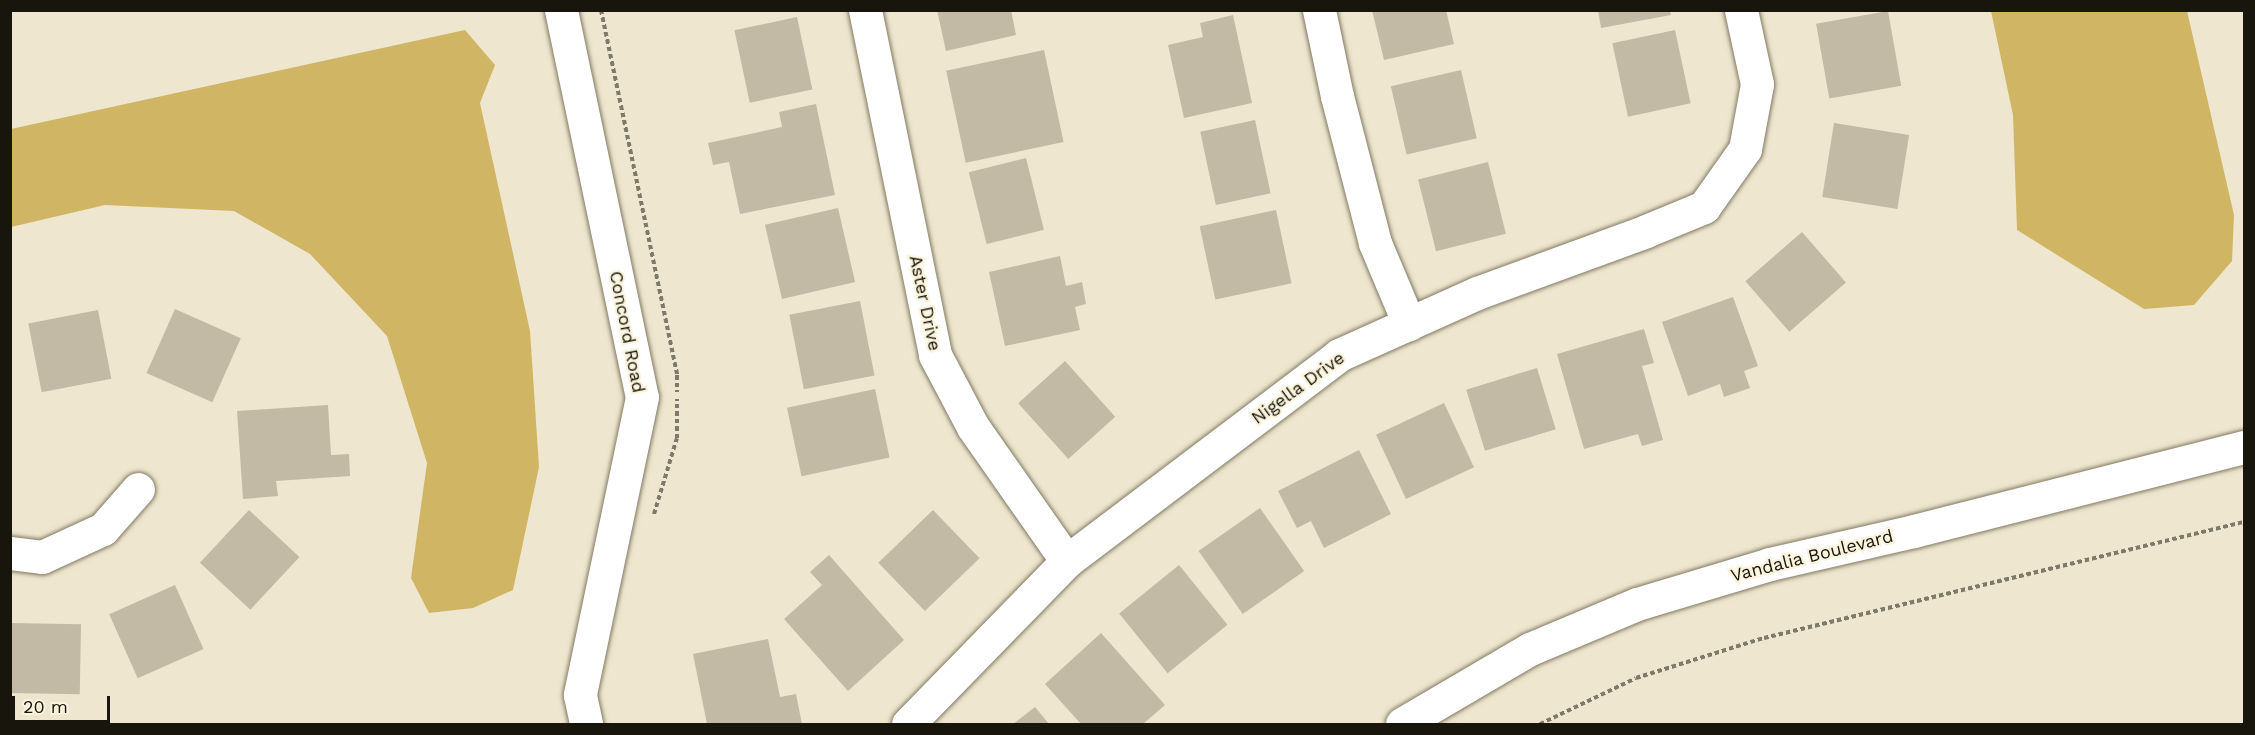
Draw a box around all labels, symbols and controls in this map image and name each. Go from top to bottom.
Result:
street label: Aster Drive [904,253,946,353]
street label: Concord Road [605,269,649,395]
street label: Nigella Drive [1247,347,1349,429]
street label: Vandalia Boulevard [1728,525,1896,587]
scale bar [15,684,112,722]
text: 20 m [23,696,68,717]

